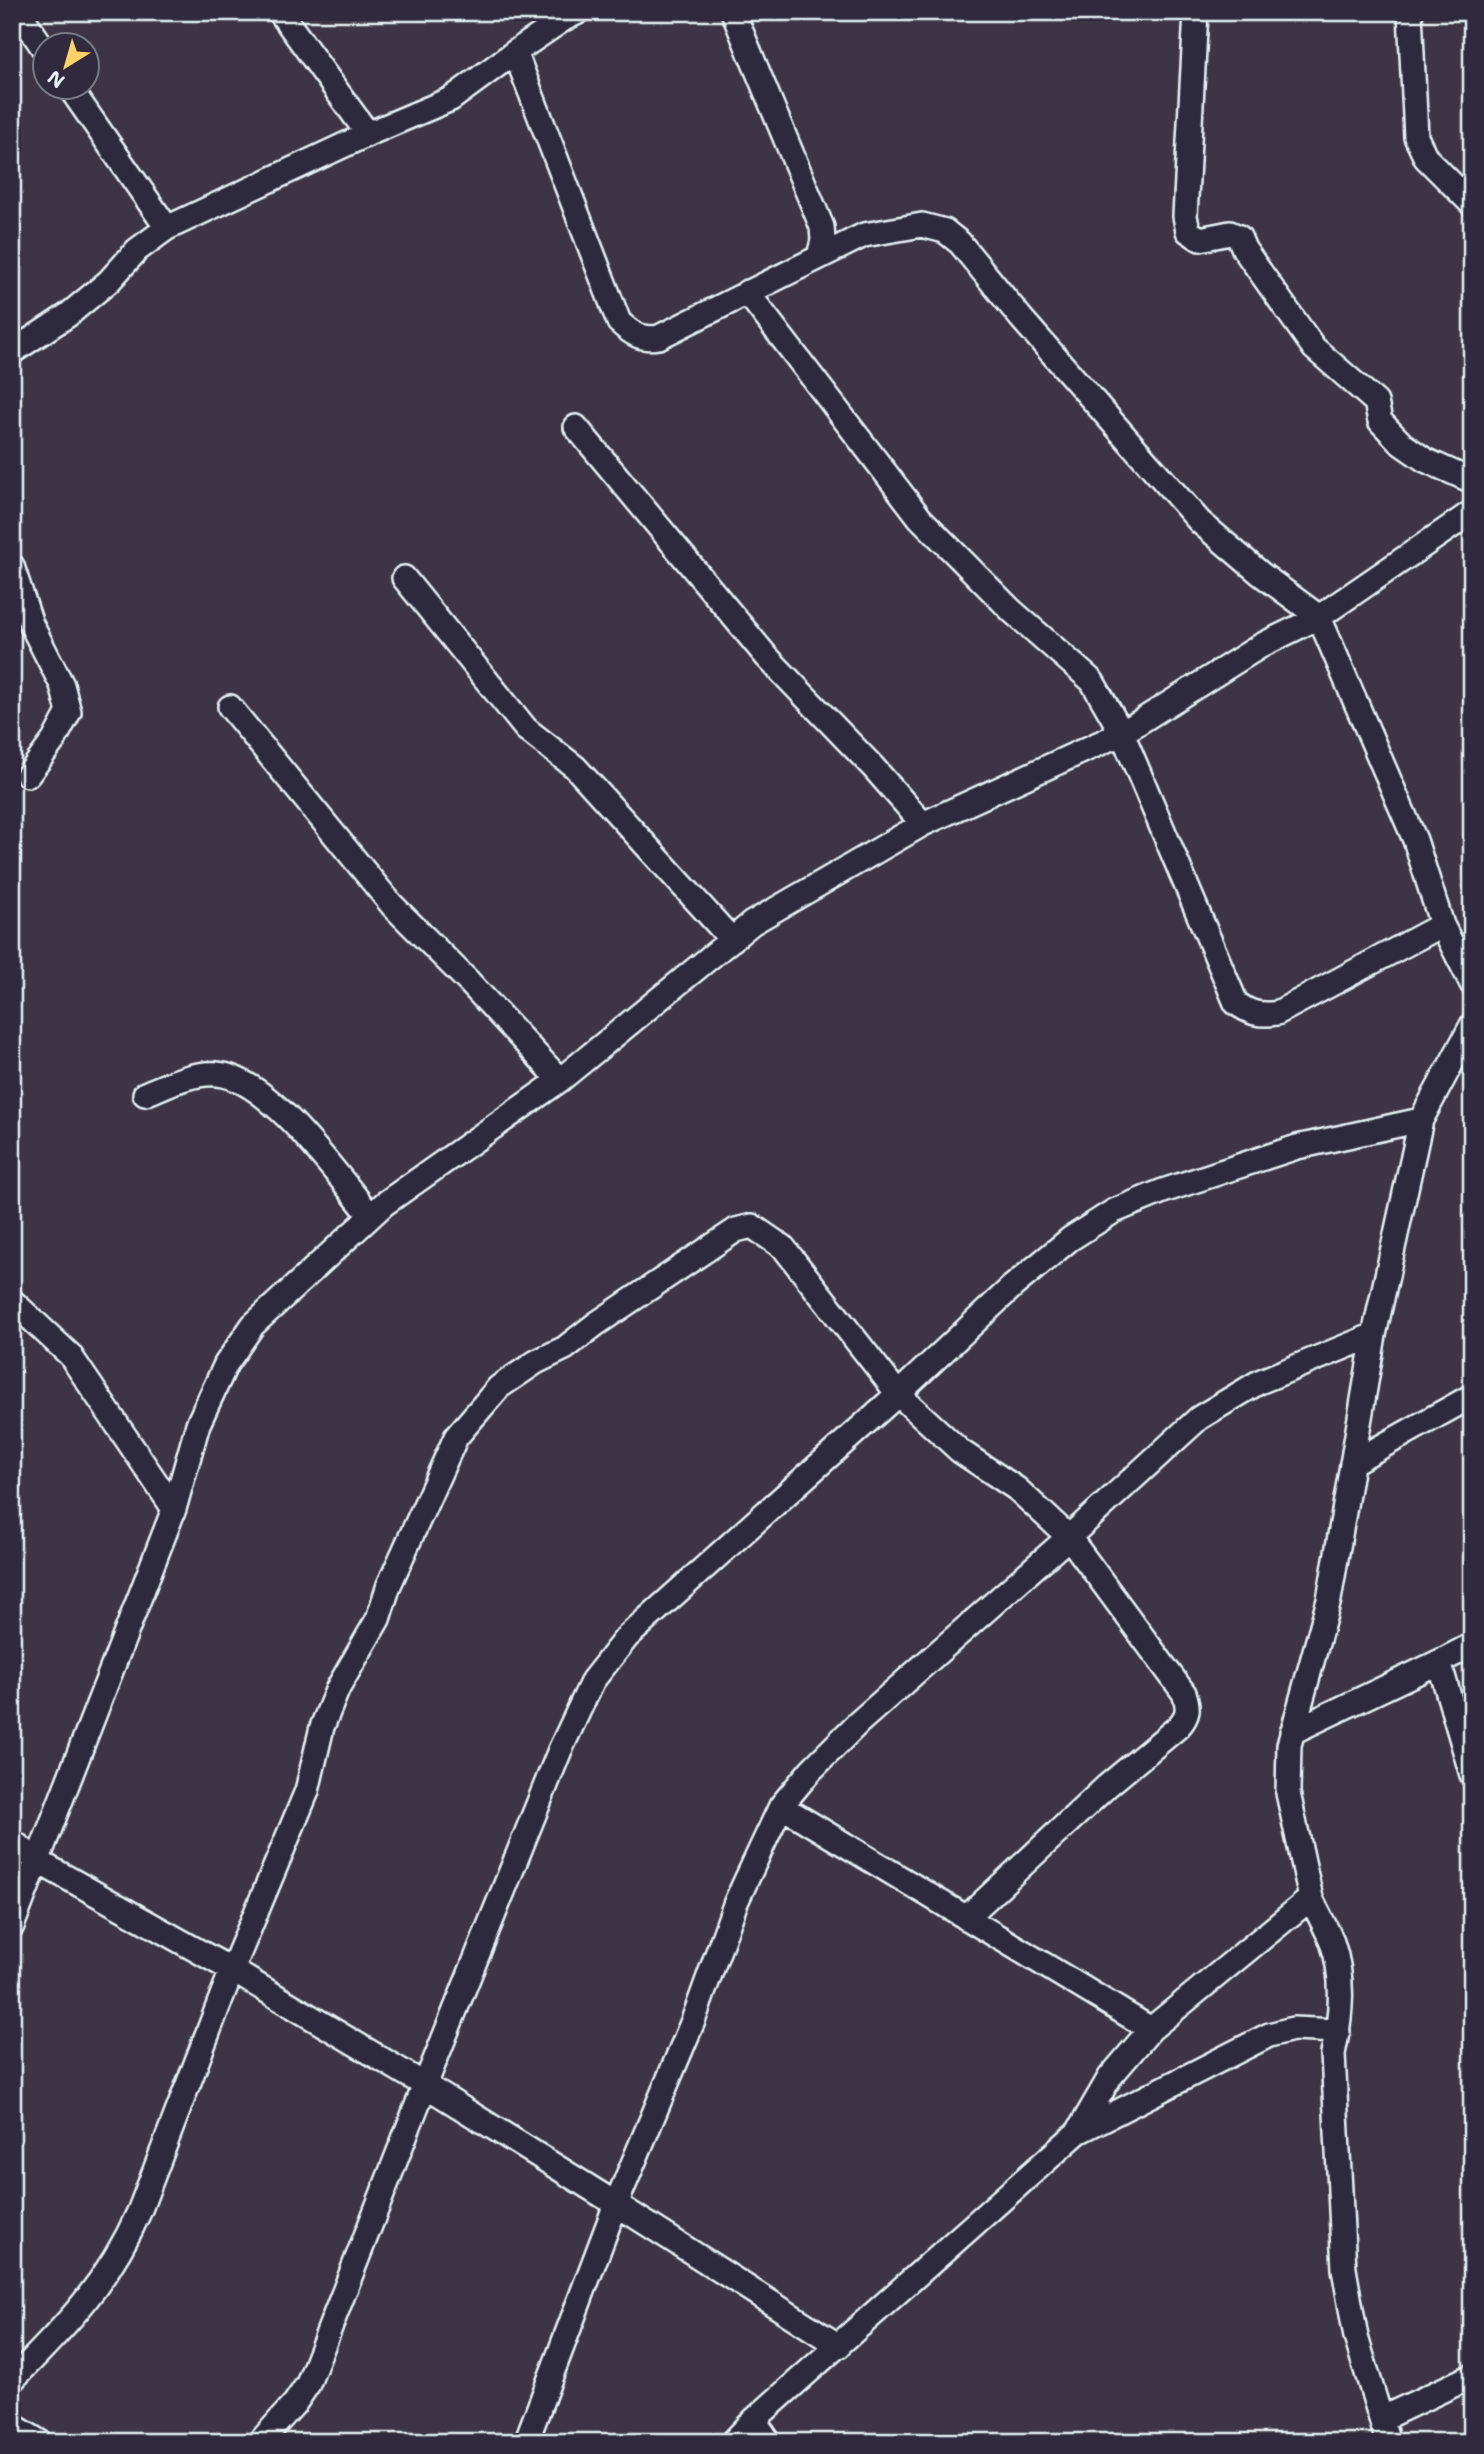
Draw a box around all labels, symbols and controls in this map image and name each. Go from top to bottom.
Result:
north arrow [32,32,102,102]
text: N [43,65,70,94]

